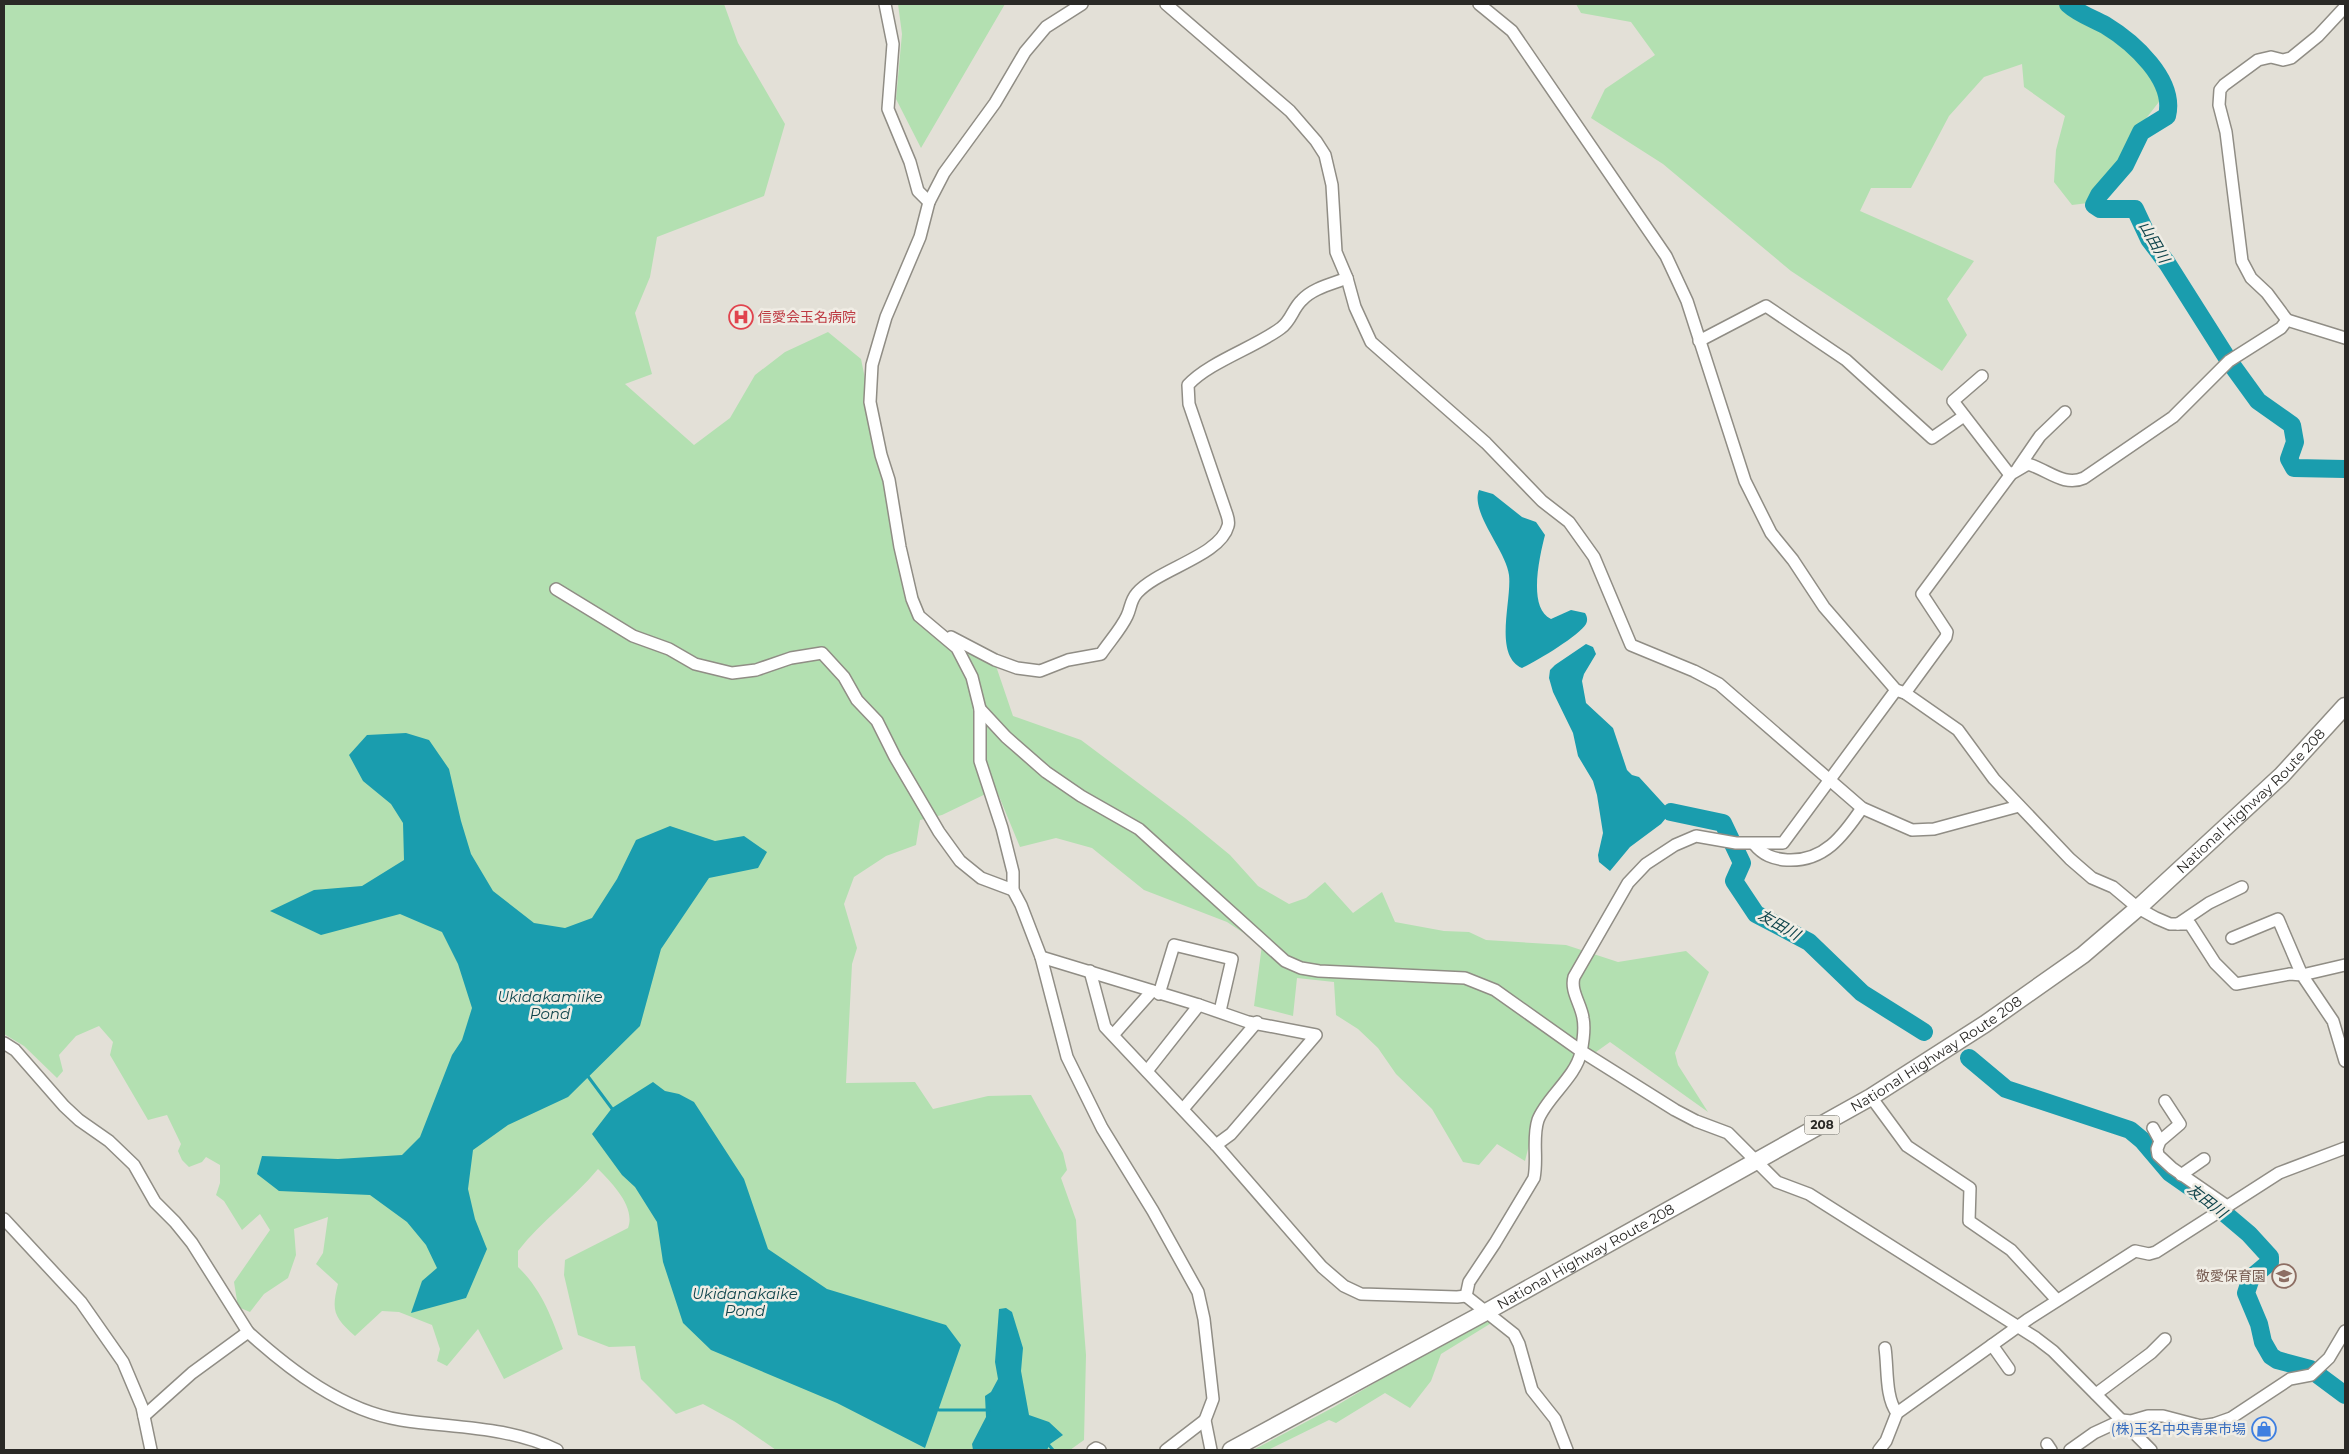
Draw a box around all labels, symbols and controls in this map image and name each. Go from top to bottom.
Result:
water label: 山田川 [2135,218,2175,268]
hospital icon: 信愛会玉名病院 [728,304,754,330]
place label: 信愛会玉名病院 [758,308,856,326]
street label: National Highway Route 208 [2172,725,2329,877]
water label: 友田川 [1755,905,1805,945]
water label: Ukidakamiike Pond [497,987,603,1023]
street label: National Highway Route 208 [1847,992,2025,1116]
road number: 208 [1804,1116,1840,1134]
water label: 友田川 [2184,1179,2232,1223]
street label: National Highway Route 208 [1494,1200,1678,1313]
school or university icon: 敬愛保育園 [2271,1263,2297,1289]
place label: 敬愛保育園 [2196,1267,2266,1285]
water label: Ukidanakaike Pond [692,1284,798,1320]
shop icon: (株)玉名中央青果市場 [2251,1416,2277,1442]
place label: (株)玉名中央青果市場 [2111,1420,2246,1438]

